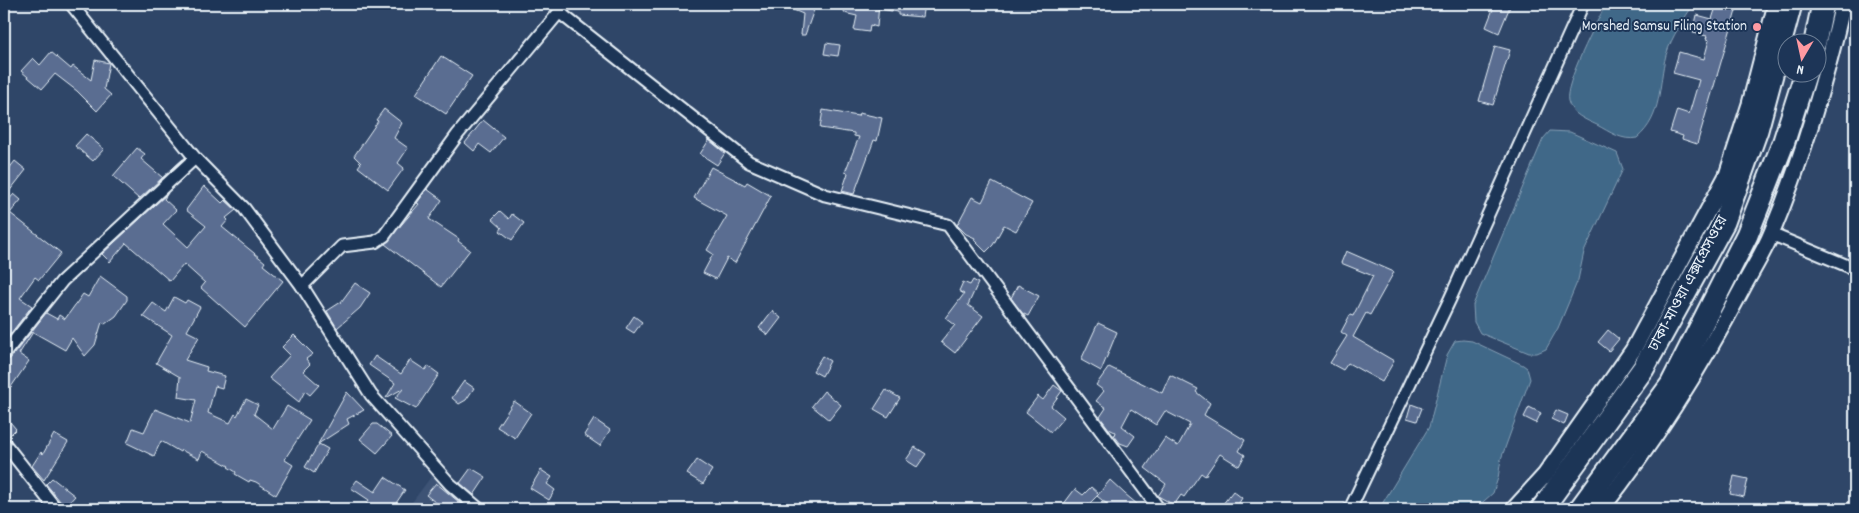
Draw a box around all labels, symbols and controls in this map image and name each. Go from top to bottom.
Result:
place label: Morshed Samsu Filing Station [1582,16,1747,38]
marker: Morshed Samsu Filing Station [1751,21,1763,33]
north arrow [1776,32,1826,82]
text: N [1795,58,1805,79]
street label: ঢাকা-মাওয়া এক্সপ্রেসওয়ে [1643,212,1734,357]

